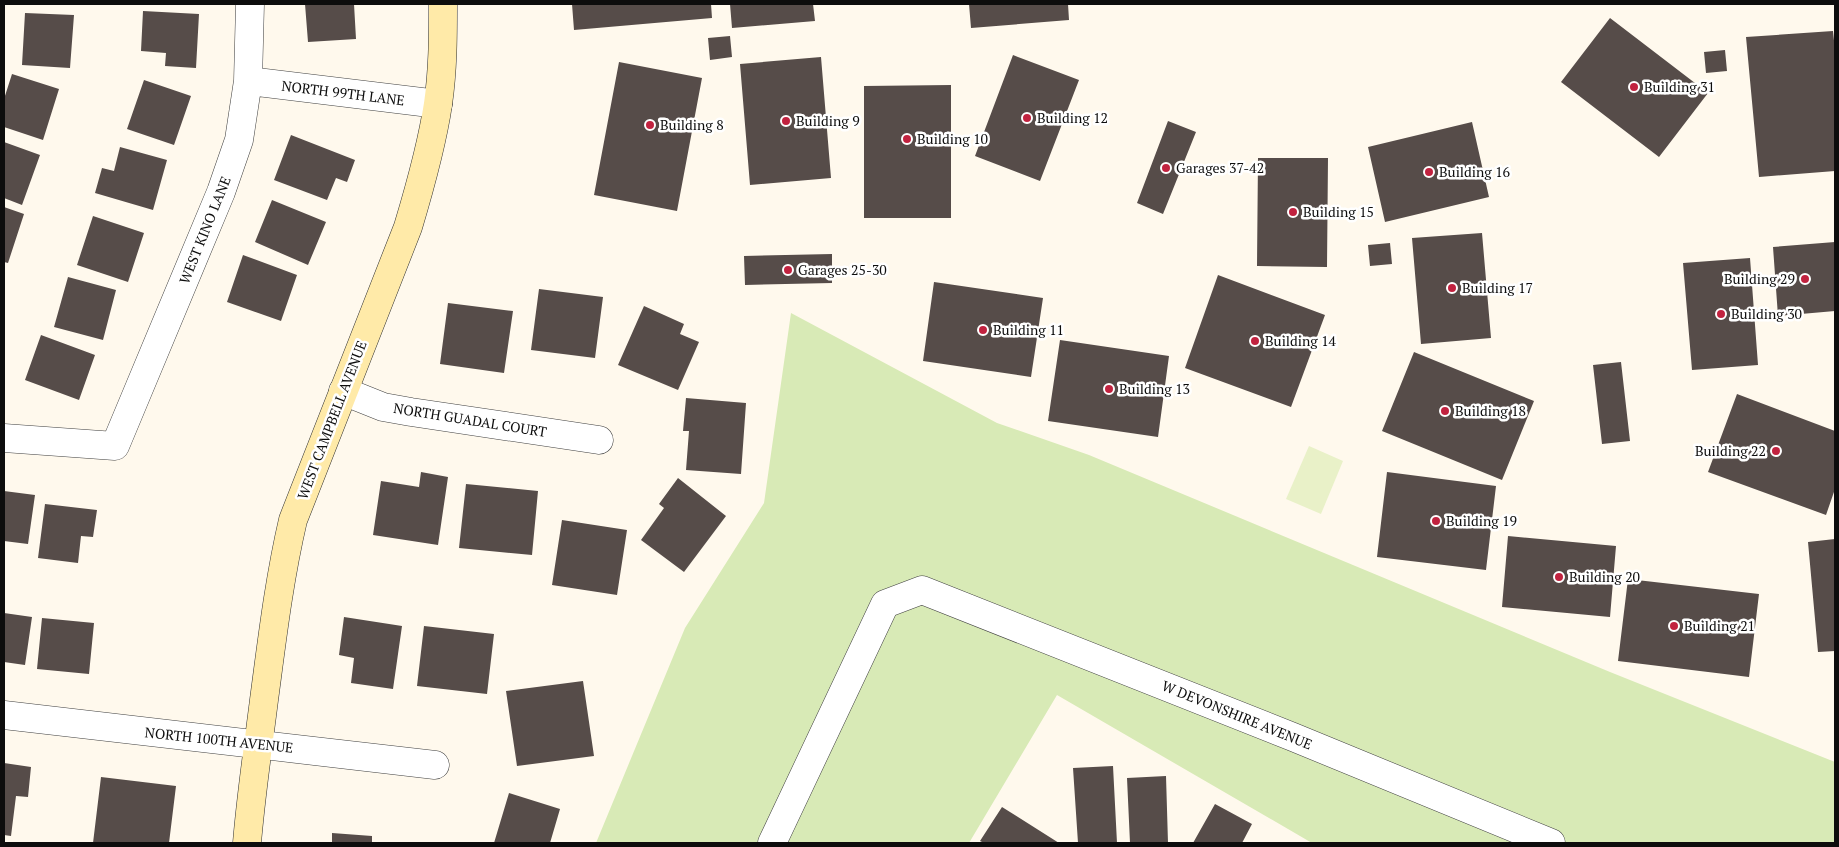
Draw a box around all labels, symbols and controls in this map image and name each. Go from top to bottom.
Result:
street label: NORTH 99TH LANE [280,76,406,109]
place label: Building 31 [1644,77,1715,96]
marker: Building 31 [1628,81,1640,93]
place label: Building 12 [1037,108,1108,127]
place label: Building 9 [796,111,860,130]
marker: Building 12 [1021,112,1033,124]
place label: Building 8 [660,115,724,134]
marker: Building 9 [780,115,792,127]
marker: Building 8 [644,119,656,131]
place label: Building 10 [917,129,988,148]
marker: Building 10 [901,133,913,145]
place label: Garages 37-42 [1176,158,1264,177]
marker: Garages 37-42 [1160,162,1172,174]
place label: Building 16 [1439,162,1511,181]
marker: Building 16 [1423,166,1435,178]
street label: WEST KINO LANE [174,173,235,286]
place label: Building 15 [1303,202,1374,221]
marker: Building 15 [1287,206,1299,218]
place label: Garages 25-30 [798,260,887,279]
marker: Garages 25-30 [782,264,794,276]
place label: Building 29 [1724,269,1795,288]
marker: Building 29 [1799,273,1811,285]
place label: Building 17 [1462,278,1533,297]
marker: Building 17 [1446,282,1458,294]
place label: Building 30 [1731,304,1802,323]
marker: Building 30 [1715,308,1727,320]
place label: Building 11 [993,320,1064,339]
marker: Building 11 [977,324,989,336]
place label: Building 14 [1265,331,1337,350]
marker: Building 14 [1249,335,1261,347]
street label: WEST CAMPBELL AVENUE [292,338,371,502]
place label: Building 13 [1119,379,1190,398]
marker: Building 13 [1103,383,1115,395]
street label: NORTH GUADAL COURT [392,398,548,441]
place label: Building 18 [1455,401,1526,420]
marker: Building 18 [1439,405,1451,417]
place label: Building 22 [1695,441,1766,460]
marker: Building 22 [1770,445,1782,457]
place label: Building 19 [1446,511,1517,530]
marker: Building 19 [1430,515,1442,527]
place label: Building 20 [1569,567,1640,586]
marker: Building 20 [1553,571,1565,583]
place label: Building 21 [1684,616,1755,635]
marker: Building 21 [1668,620,1680,632]
street label: W DEVONSHIRE AVENUE [1159,676,1315,753]
street label: NORTH 100TH AVENUE [144,722,294,757]

